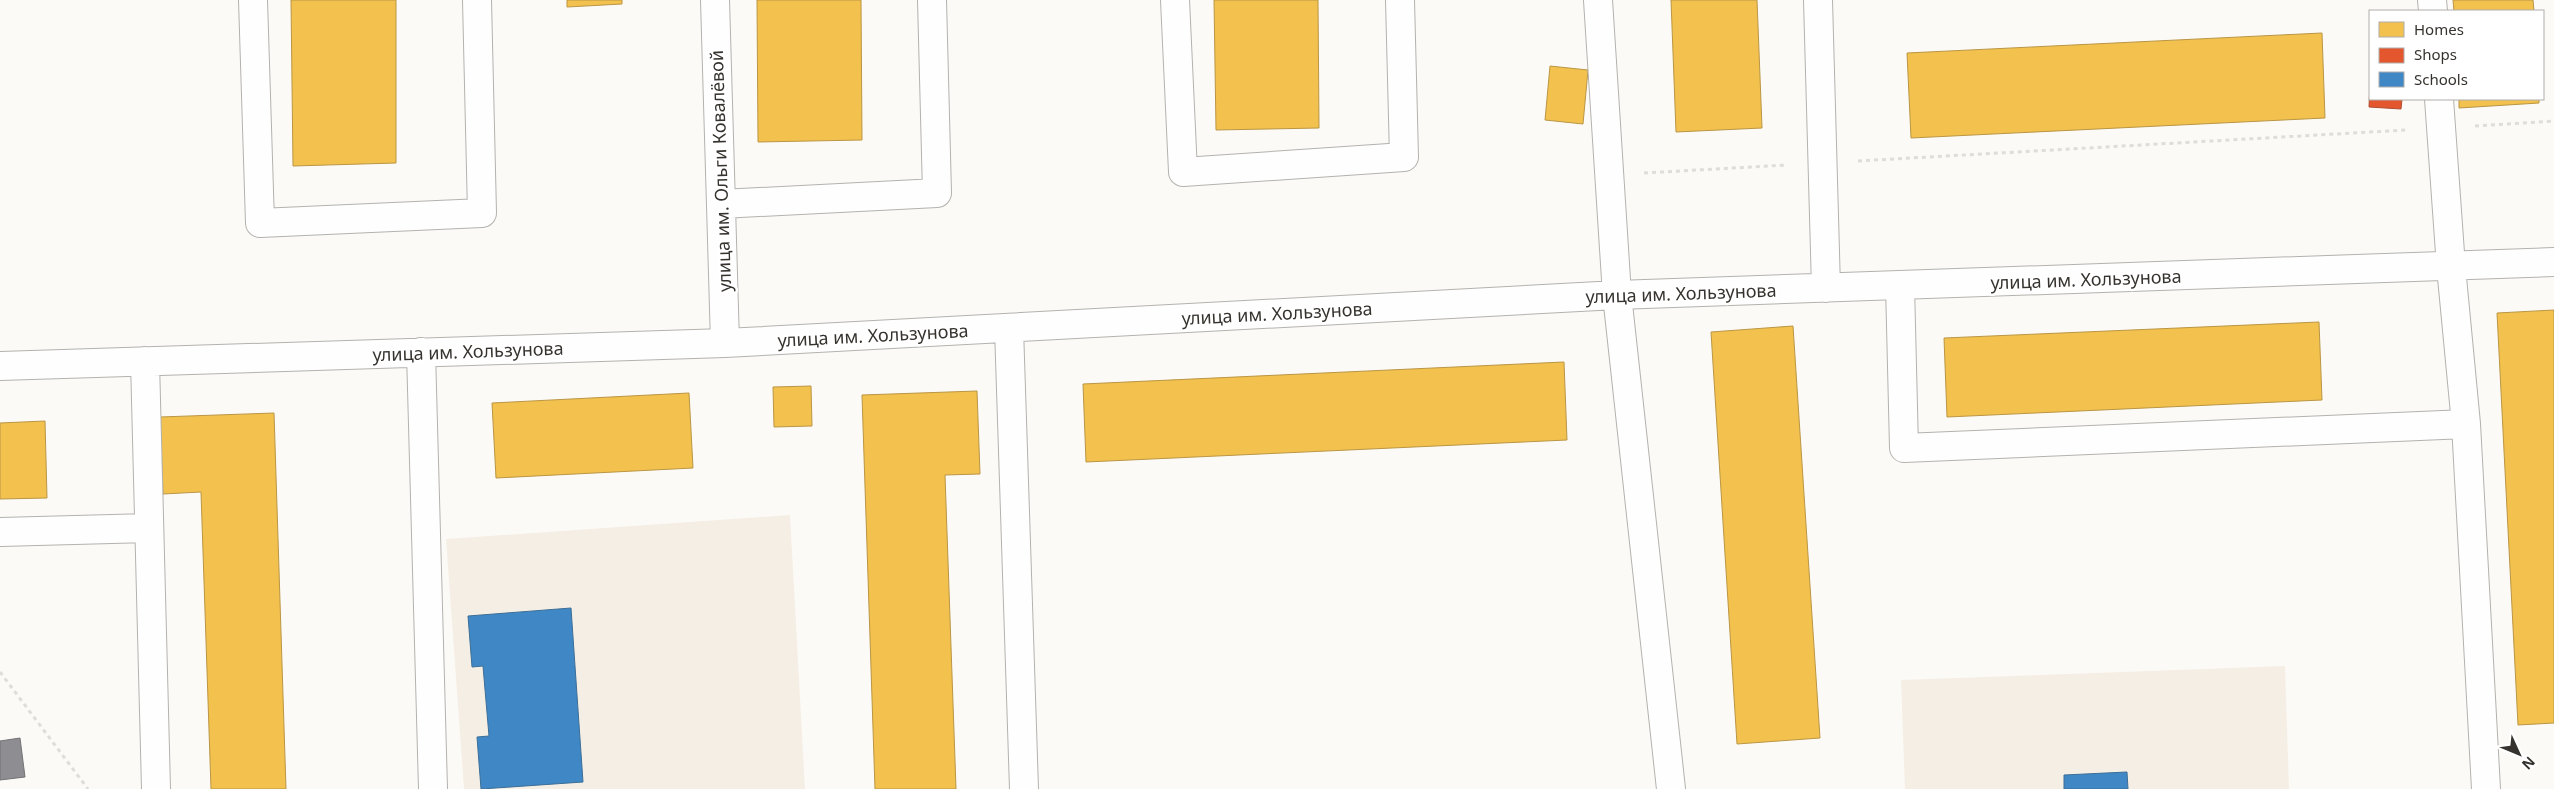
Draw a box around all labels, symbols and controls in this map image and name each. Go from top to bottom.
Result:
legend [2369,10,2544,100]
text: Homes [2414,19,2464,39]
text: Shops [2414,44,2457,64]
street label: улица им. Ольги Ковалёвой [704,50,736,292]
text: Schools [2414,69,2468,89]
street label: улица им. Хользунова [1990,264,2182,294]
street label: улица им. Хользунова [1585,278,1777,308]
street label: улица им. Хользунова [1181,296,1373,330]
street label: улица им. Хользунова [777,318,969,352]
street label: улица им. Хользунова [372,336,564,366]
north arrow [2494,729,2544,779]
text: N [2518,753,2540,774]

